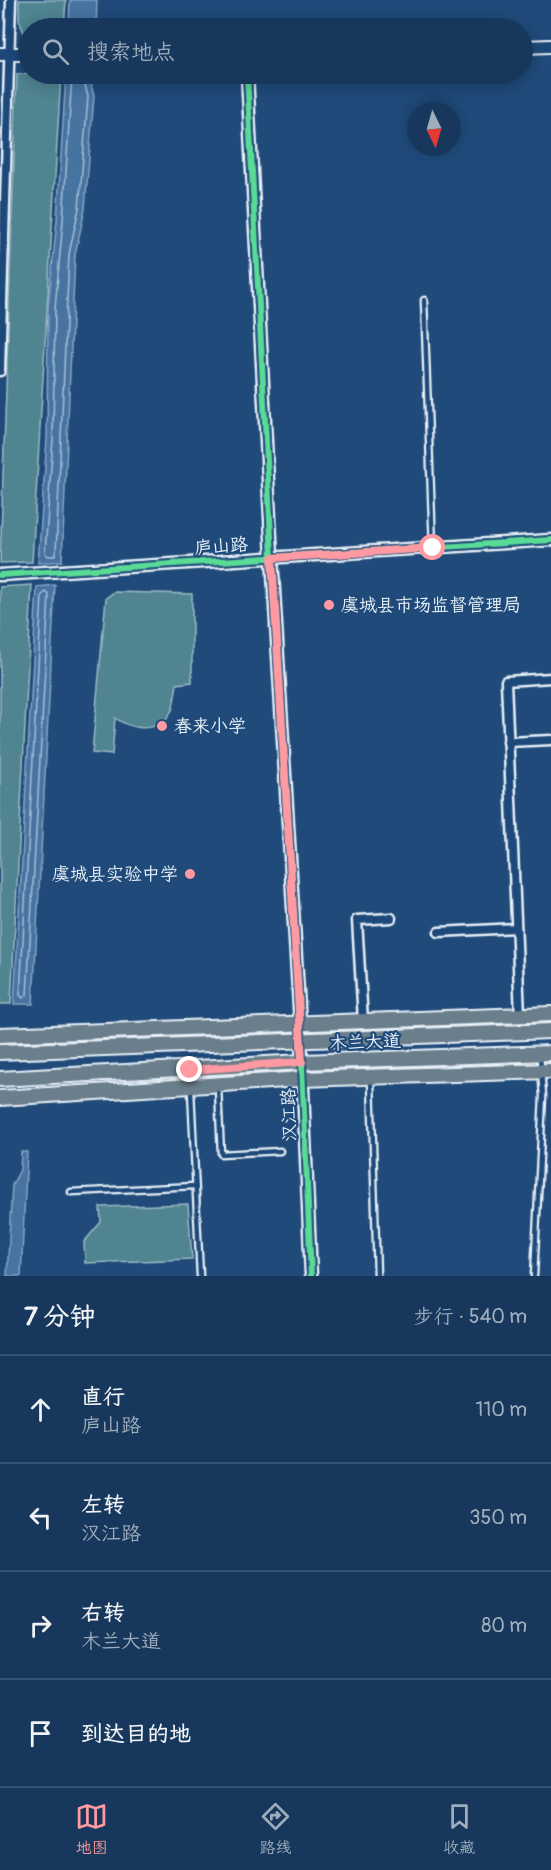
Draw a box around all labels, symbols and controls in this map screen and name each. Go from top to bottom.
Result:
search box [18,18,533,84]
icon: search [39,35,72,68]
text: 搜索地点 [87,38,175,66]
north arrow [407,102,461,156]
street label: 庐山路 [193,533,249,560]
route start [419,534,445,560]
place label: 虞城县市场监督管理局 [341,594,521,617]
marker: 虞城县市场监督管理局 [322,598,336,612]
place label: 春来小学 [174,715,246,738]
marker: 春来小学 [155,719,169,733]
place label: 虞城县实验中学 [52,863,178,886]
marker: 虞城县实验中学 [183,867,197,881]
street label: 木兰大道 [329,1030,401,1055]
route end [176,1056,202,1082]
street label: 汉江路 [277,1088,302,1142]
text: 7 分钟 [24,1301,95,1333]
text: 步行 · 540 m [414,1304,527,1329]
text: 直行 [81,1383,125,1411]
icon: ahead [24,1393,57,1426]
text: 110 m [476,1397,527,1422]
text: 庐山路 [81,1413,141,1438]
text: 左转 [81,1491,125,1519]
icon: left [24,1501,57,1534]
text: 350 m [469,1505,527,1530]
text: 汉江路 [81,1521,141,1546]
text: 右转 [81,1599,125,1627]
icon: right [24,1609,57,1642]
text: 80 m [481,1613,527,1638]
text: 木兰大道 [81,1629,161,1654]
icon: arrive [24,1717,57,1750]
text: 到达目的地 [81,1720,191,1748]
tab: 地图 [75,1800,108,1858]
tab: 路线 [259,1800,292,1858]
tab: 收藏 [443,1800,476,1858]

